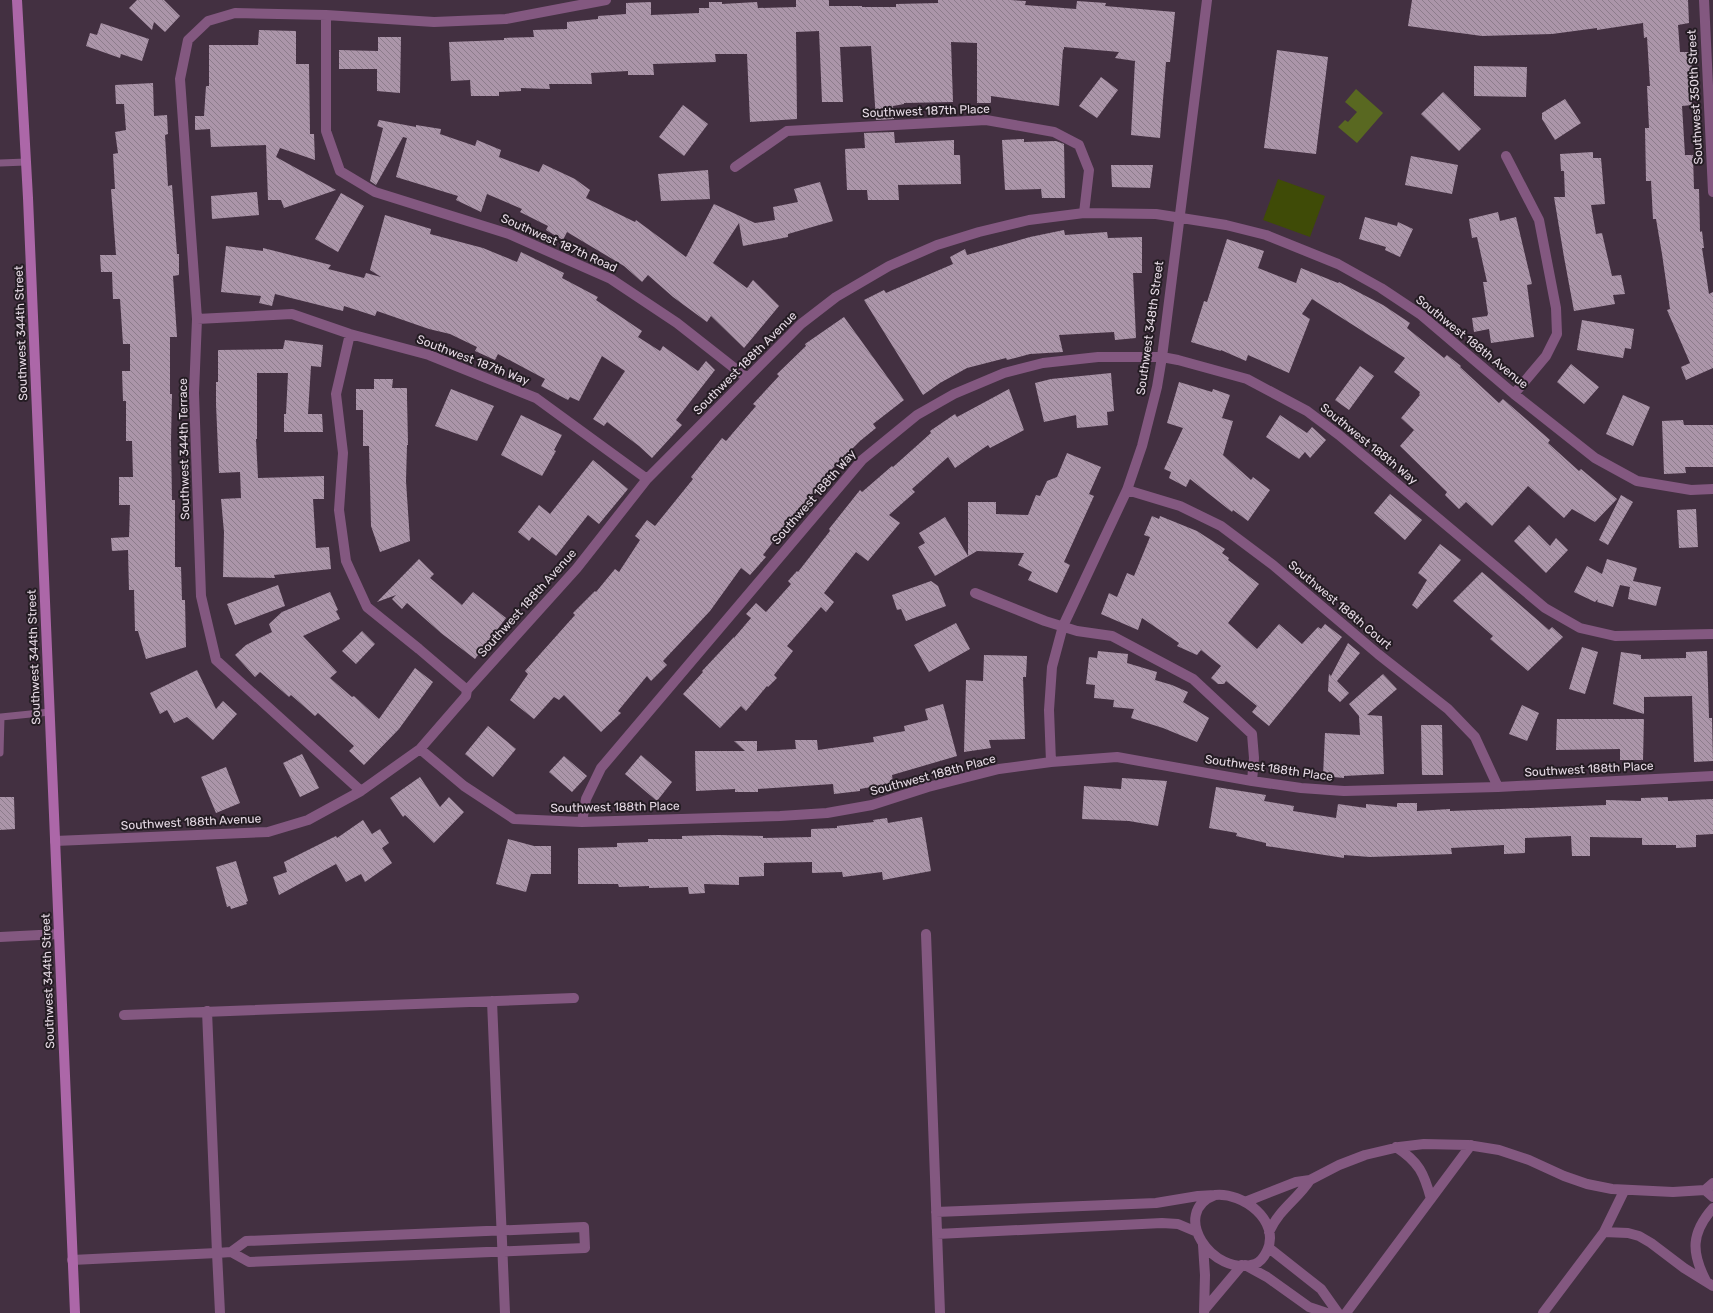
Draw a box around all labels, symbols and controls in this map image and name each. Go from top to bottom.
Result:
street label: Southwest 350th Street [1684,29,1706,165]
street label: Southwest 187th Place [862,102,990,120]
street label: Southwest 187th Road [499,211,619,275]
street label: Southwest 348th Street [1134,260,1166,396]
street label: Southwest 344th Street [12,265,30,401]
street label: Southwest 188th Avenue [1413,292,1531,392]
street label: Southwest 188th Avenue [690,308,800,418]
street label: Southwest 187th Way [415,332,532,388]
street label: Southwest 344th Terrace [176,378,192,520]
street label: Southwest 188th Way [1318,400,1421,488]
street label: Southwest 188th Way [769,446,859,547]
street label: Southwest 188th Avenue [475,546,579,660]
street label: Southwest 188th Court [1286,558,1395,652]
street label: Southwest 344th Street [25,589,43,725]
street label: Southwest 188th Place [869,751,998,798]
street label: Southwest 188th Place [1204,752,1334,784]
street label: Southwest 188th Place [1524,759,1654,779]
street label: Southwest 188th Place [550,799,680,815]
street label: Southwest 188th Avenue [120,811,262,833]
street label: Southwest 344th Street [39,913,57,1049]

